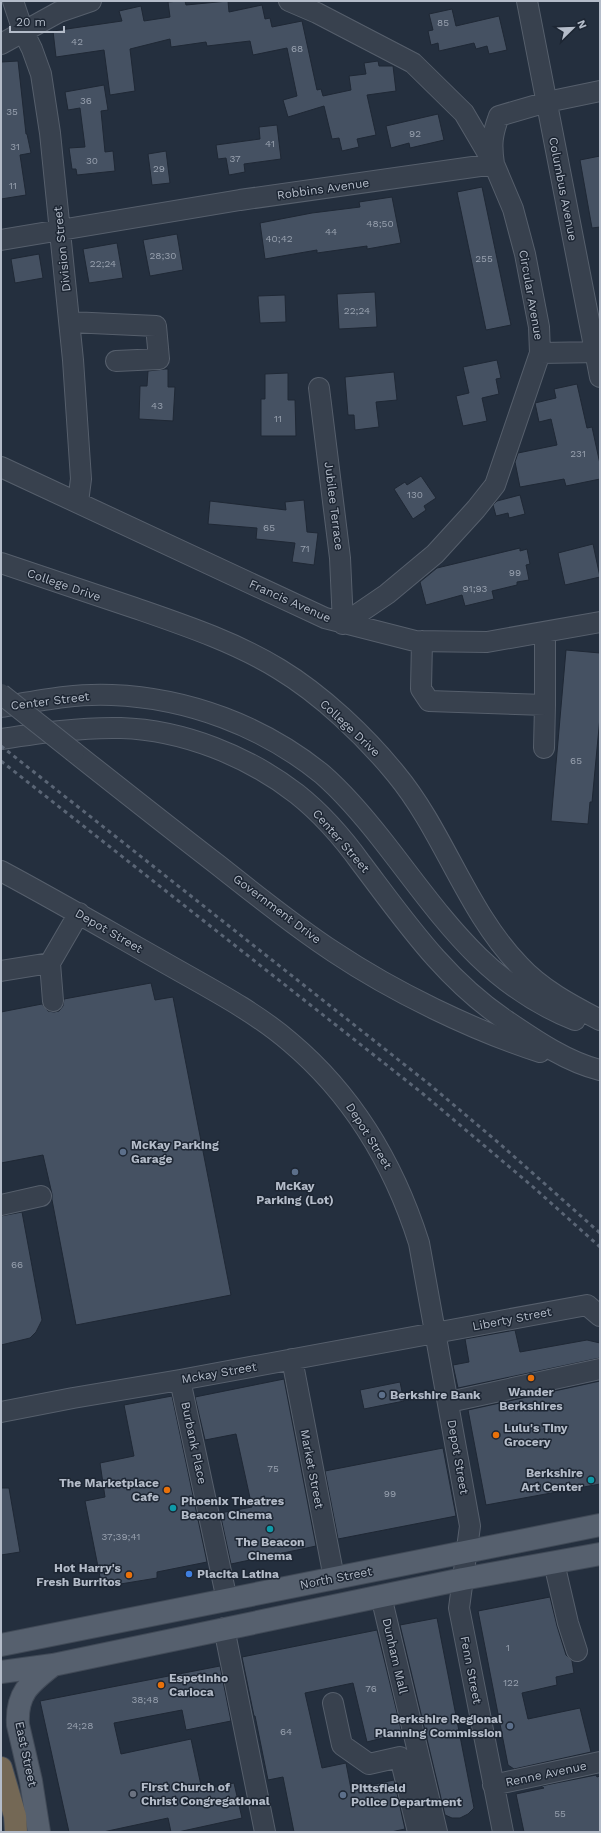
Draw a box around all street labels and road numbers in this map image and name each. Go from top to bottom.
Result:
street label: Columbus Avenue [546,136,580,242]
street label: Robbins Avenue [276,176,370,202]
street label: Division Street [51,206,73,292]
street label: Circular Avenue [516,249,546,341]
street label: Jubilee Terrace [322,461,346,551]
street label: College Drive [25,566,103,604]
street label: Francis Avenue [247,577,333,625]
street label: Center Street [10,689,90,713]
street label: College Drive [317,697,383,759]
street label: Center Street [310,806,372,876]
street label: Government Drive [230,871,324,947]
street label: Depot Street [73,906,145,956]
street label: Depot Street [343,1100,395,1172]
street label: Liberty Street [471,1304,553,1334]
street label: Mckay Street [180,1359,258,1387]
street label: Burbank Place [178,1400,210,1486]
street label: Depot Street [445,1419,471,1495]
street label: Market Street [297,1428,327,1510]
street label: North Street [299,1564,373,1592]
street label: Dunham Mall [379,1617,411,1696]
street label: Fenn Street [458,1635,484,1705]
street label: East Street [12,1720,40,1788]
street label: Renne Avenue [504,1759,588,1789]

